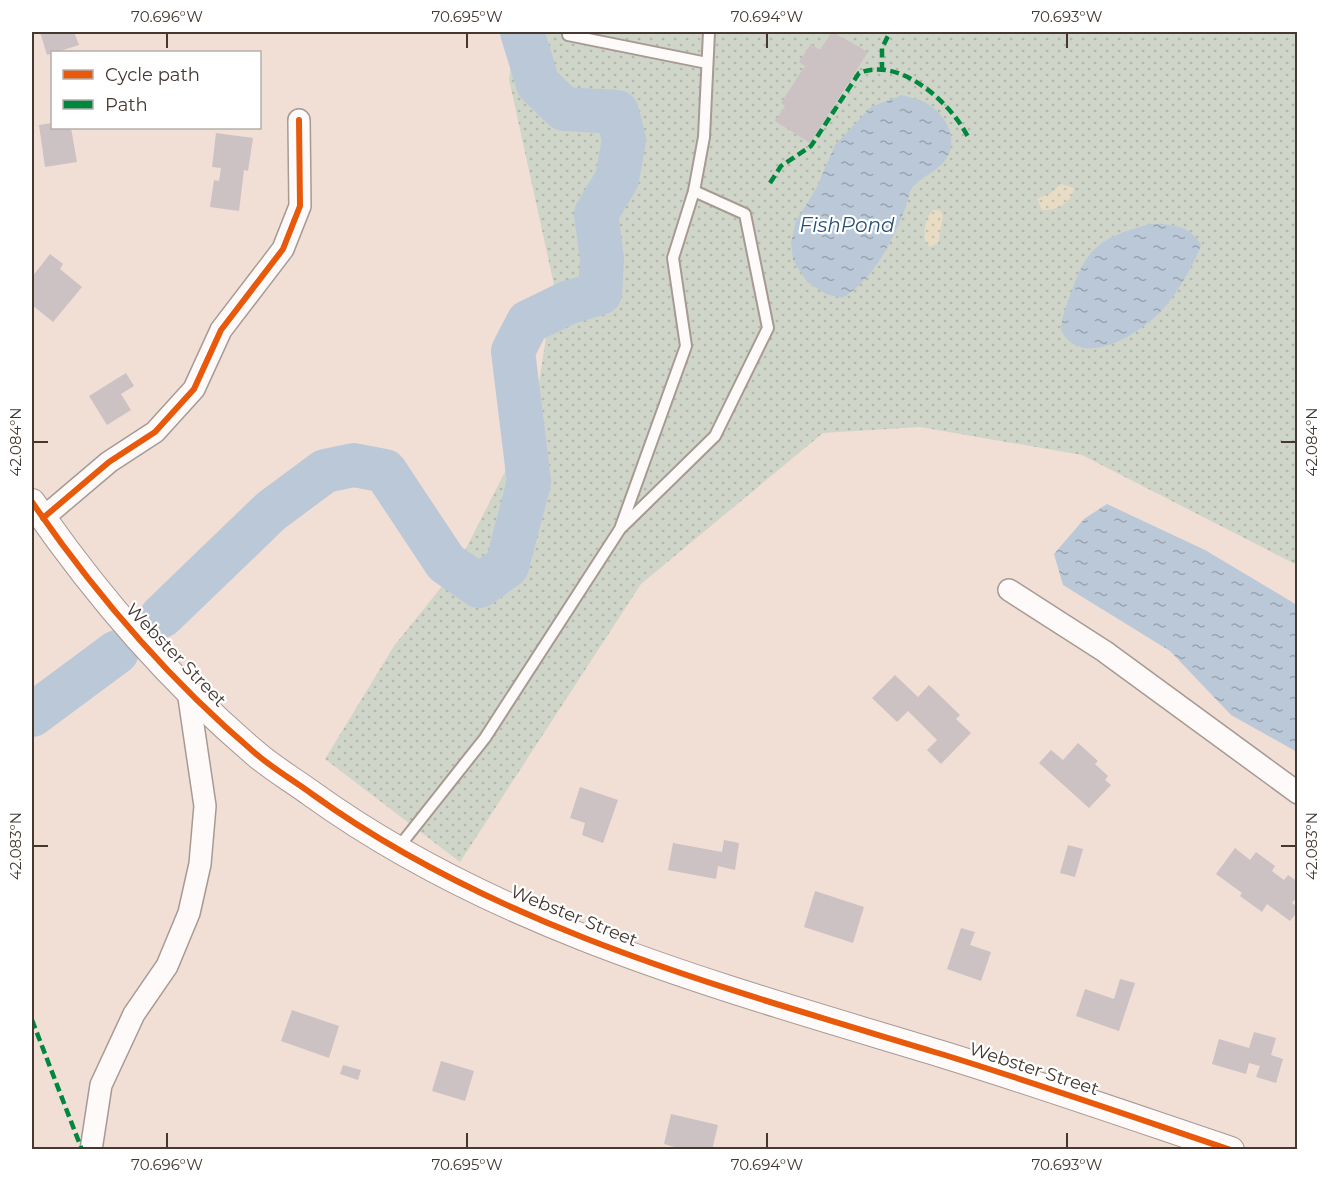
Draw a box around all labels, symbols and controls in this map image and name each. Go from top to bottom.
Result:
text: 70.696°W [131,7,203,26]
text: 70.695°W [431,7,503,26]
text: 70.694°W [731,7,804,26]
text: 70.693°W [1031,7,1103,26]
legend [51,51,261,129]
text: Cycle path [105,64,200,86]
text: Path [105,94,148,116]
water label: FishPond [799,213,895,237]
text: 42.084°N [6,407,25,477]
text: 42.084°N [1302,407,1321,477]
street label: Webster Street [121,599,231,711]
text: 42.083°N [6,812,25,880]
text: 42.083°N [1302,812,1321,880]
street label: Webster Street [507,881,641,951]
street label: Webster Street [966,1038,1102,1100]
text: 70.696°W [131,1155,203,1174]
text: 70.695°W [431,1155,503,1174]
text: 70.694°W [731,1155,804,1174]
text: 70.693°W [1031,1155,1103,1174]

